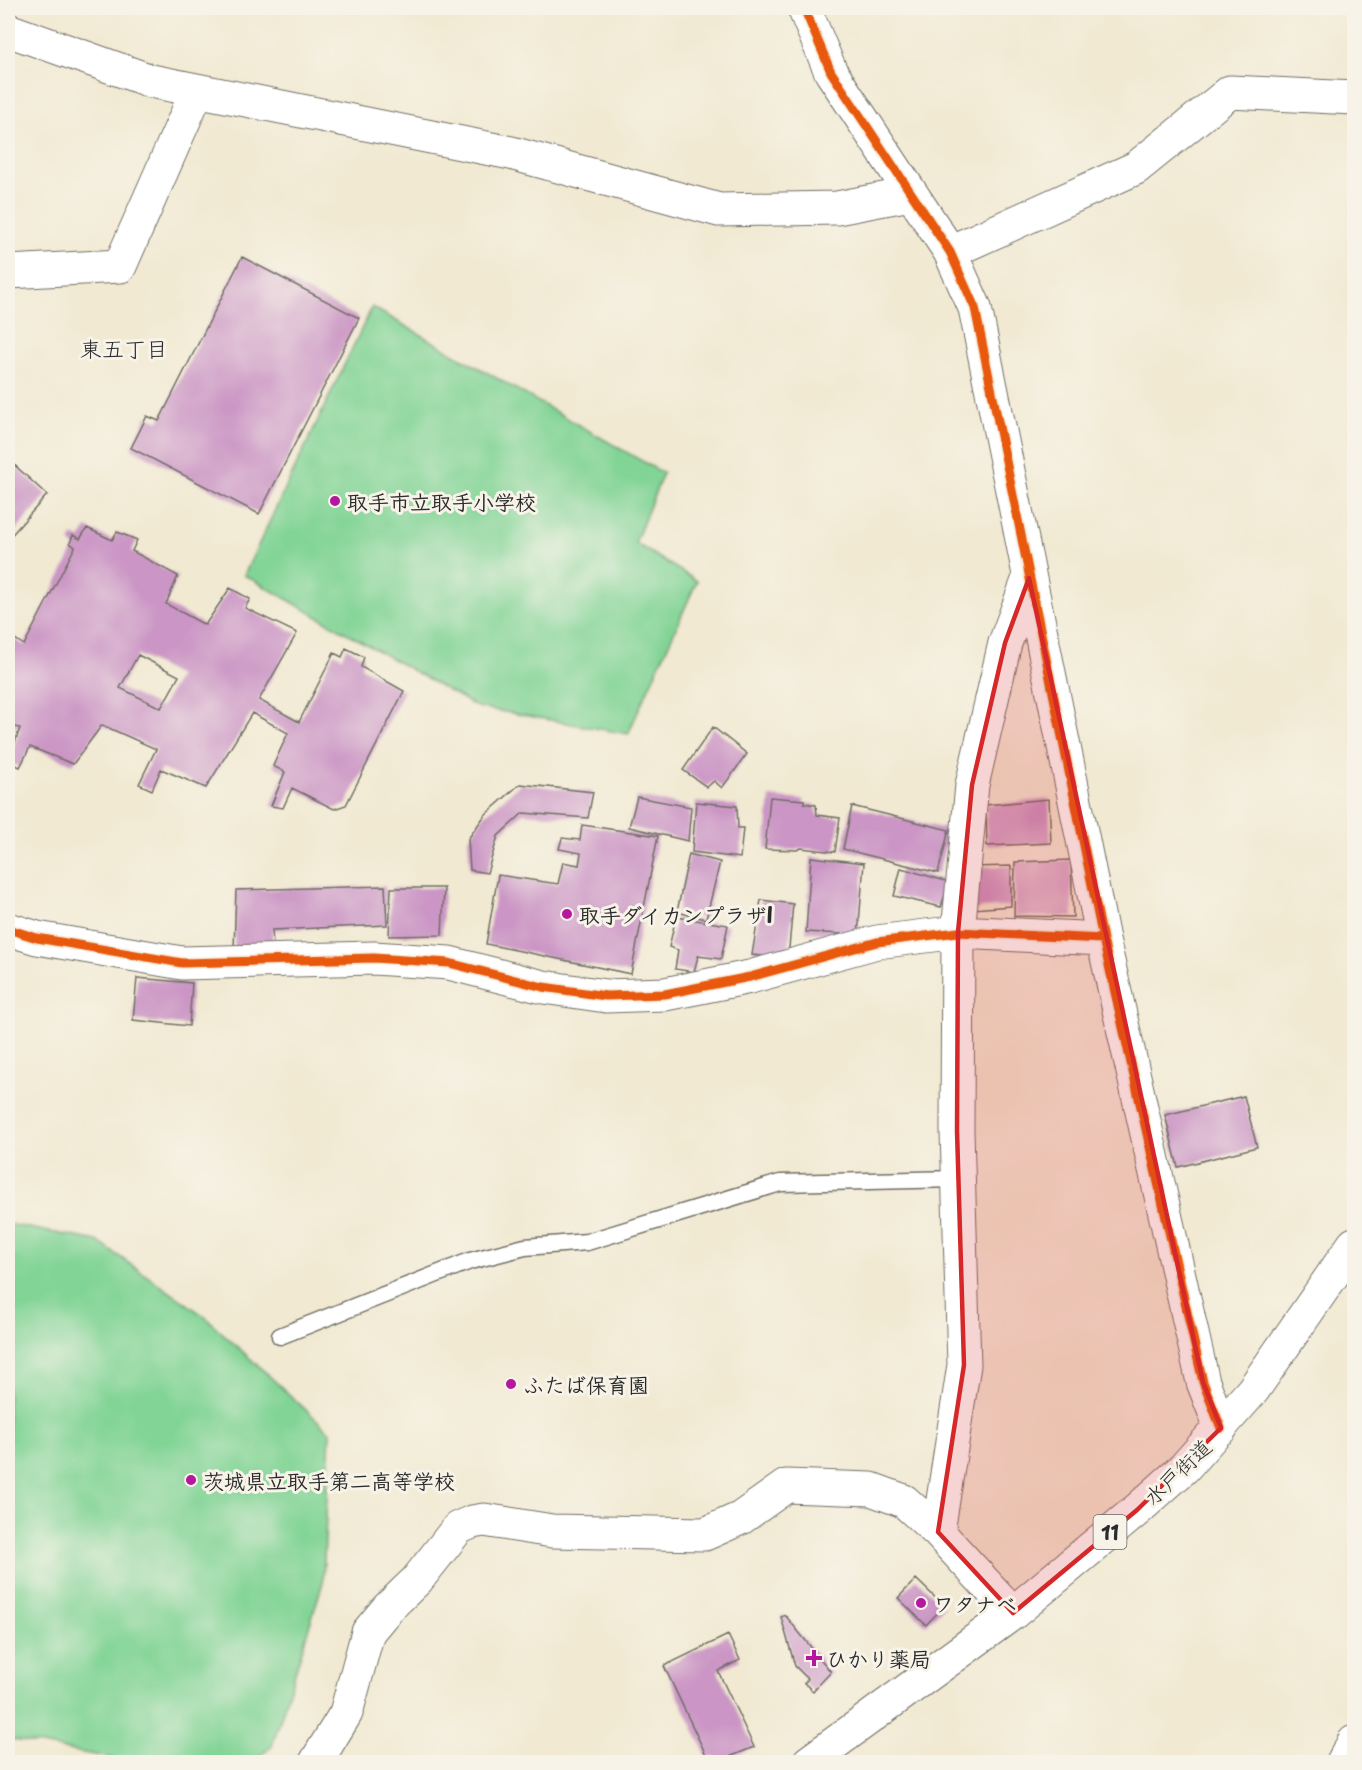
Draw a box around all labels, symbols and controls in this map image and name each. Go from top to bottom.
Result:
district label: 東五丁目 [80,331,168,364]
place label: 取手市立取手小学校 [347,485,536,517]
marker: 取手市立取手小学校 [328,494,342,508]
place label: 取手ダイカンプラザI [579,898,773,930]
marker: 取手ダイカンプラザI [560,907,574,921]
place label: ふたば保育園 [523,1368,649,1400]
marker: ふたば保育園 [504,1377,518,1391]
street label: 水戸街道 [1136,1430,1218,1512]
place label: 茨城県立取手第二高等学校 [203,1464,455,1496]
marker: 茨城県立取手第二高等学校 [184,1473,198,1487]
road number: 11 [1094,1515,1126,1549]
place label: ワタナベ [933,1587,1017,1619]
marker: ワタナベ [914,1596,928,1610]
place label: ひかり薬局 [826,1642,931,1674]
marker: ひかり薬局 [807,1651,821,1665]

